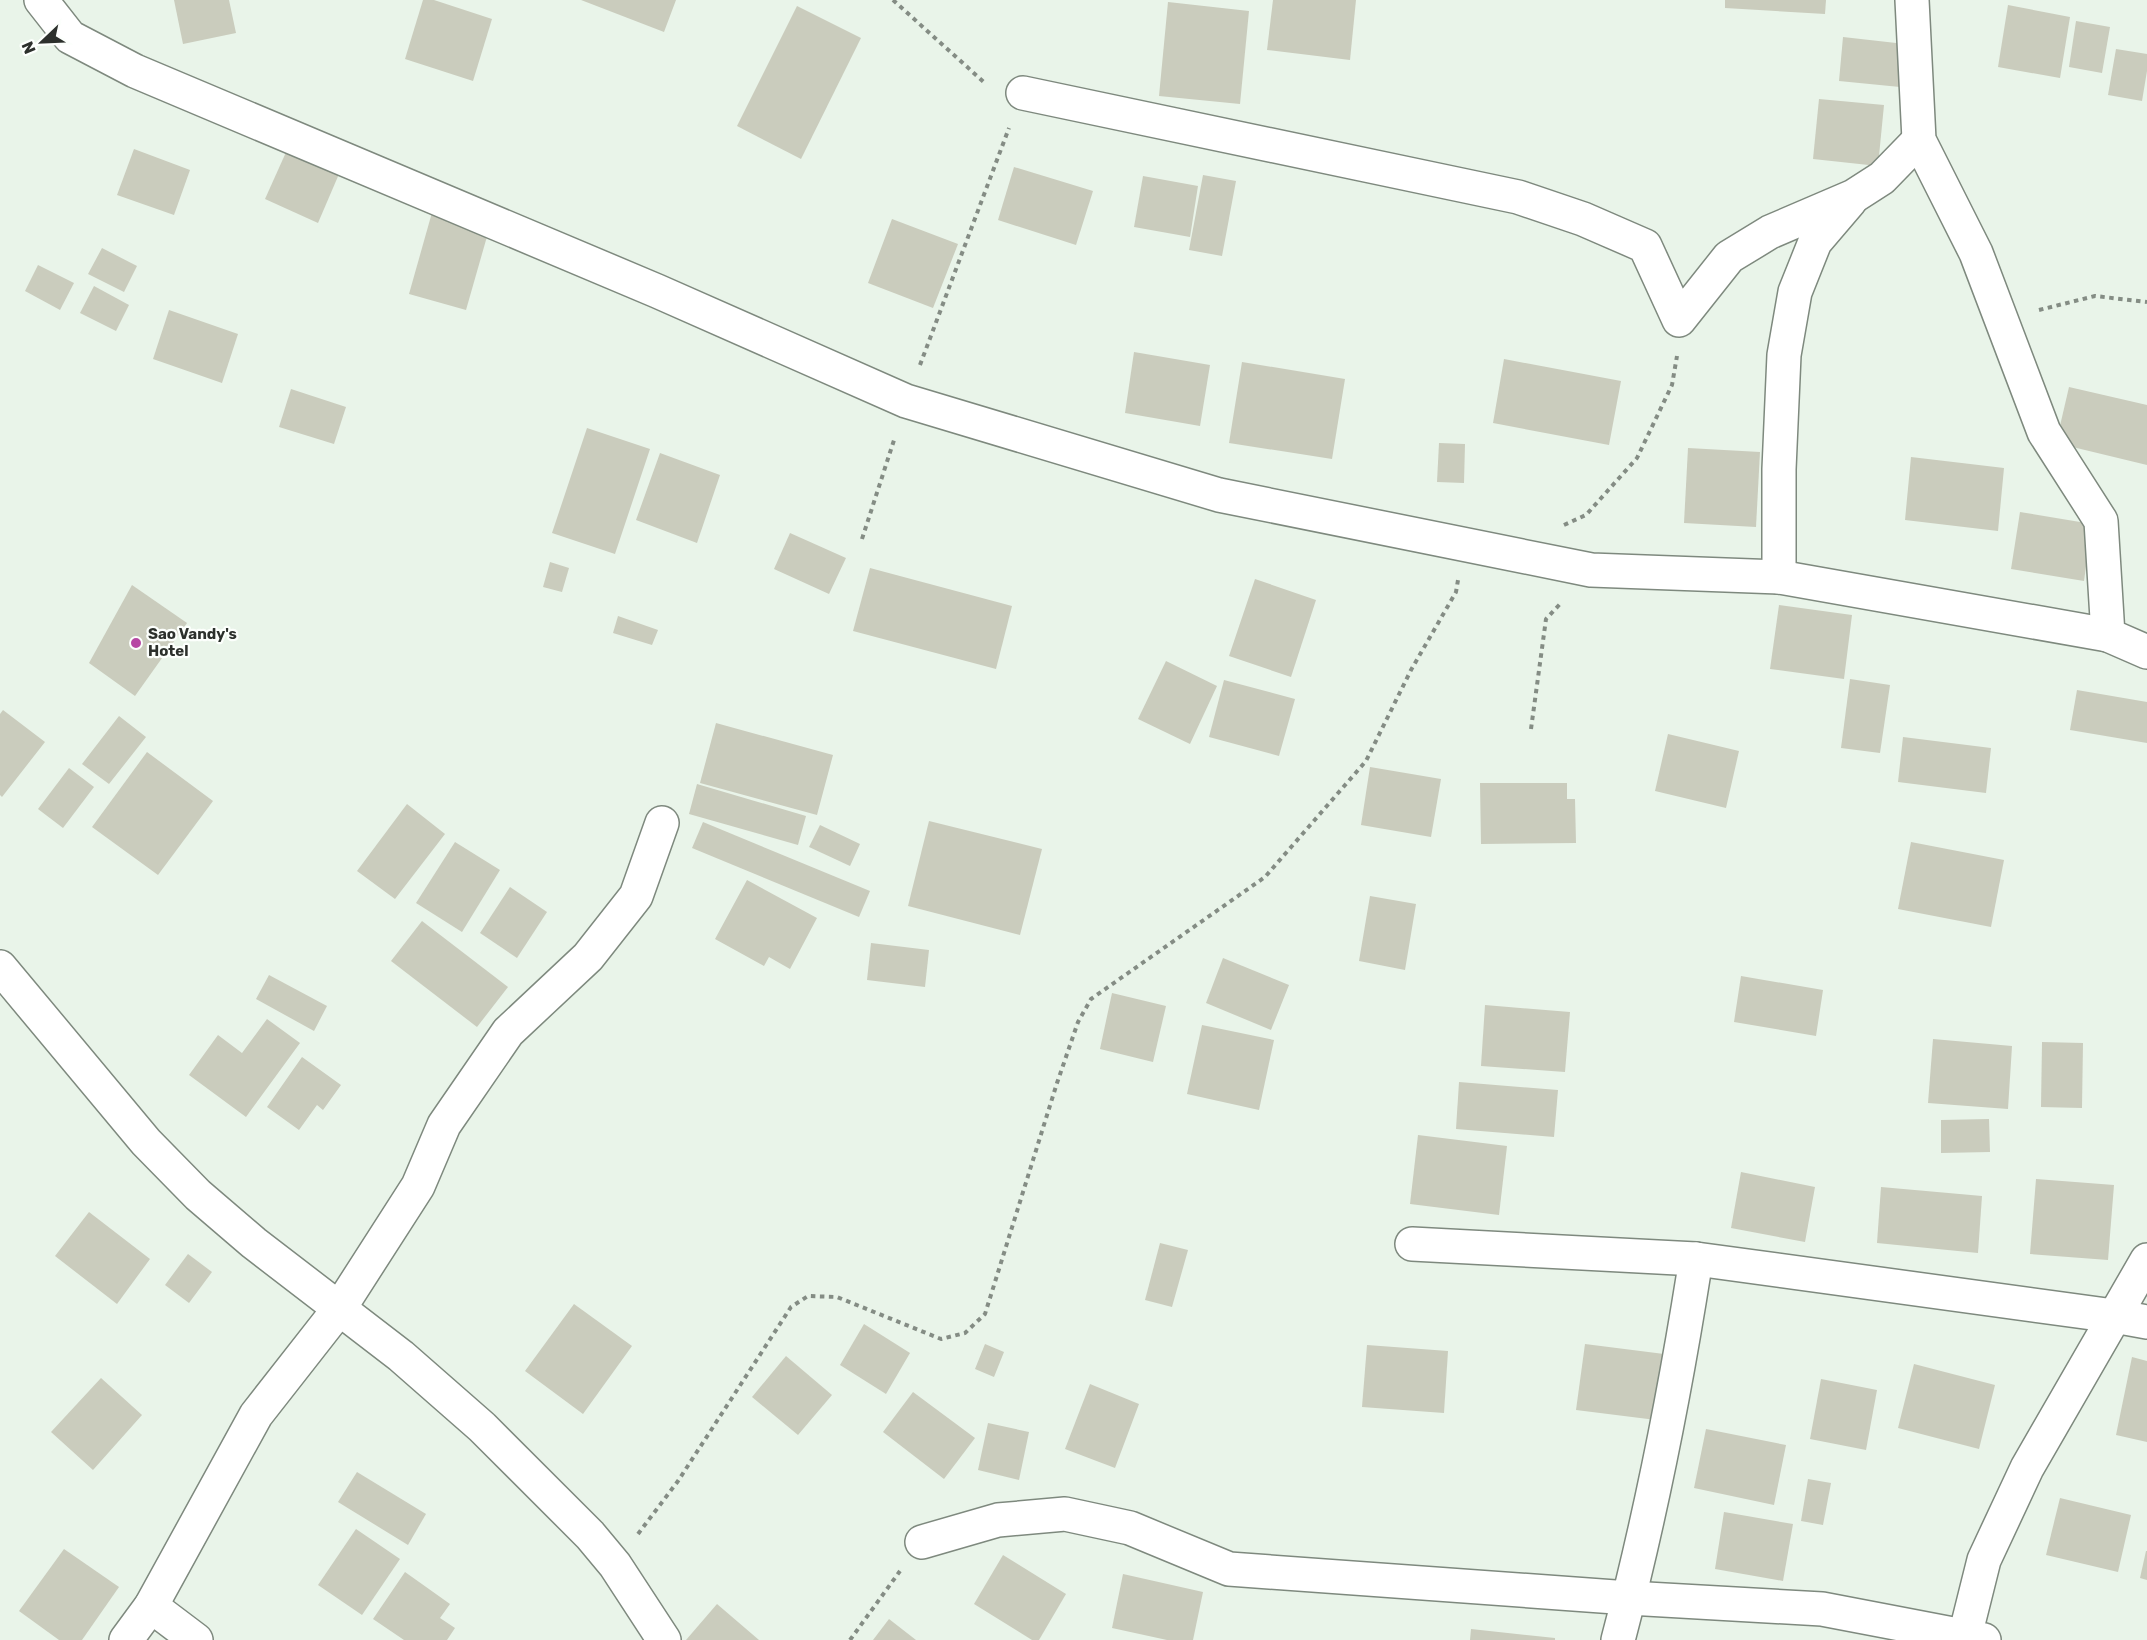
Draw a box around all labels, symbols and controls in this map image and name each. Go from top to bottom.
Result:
north arrow [12,12,72,72]
text: N [18,39,40,57]
place label: Sao Vandy's Hotel [148,625,237,660]
marker: Sao Vandy's Hotel [129,636,143,650]

